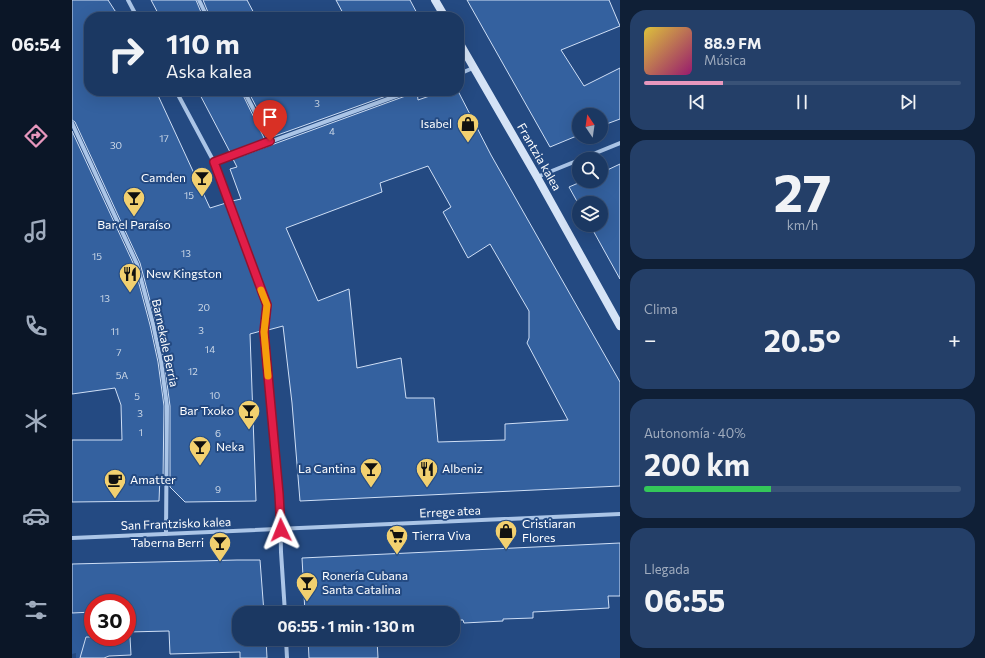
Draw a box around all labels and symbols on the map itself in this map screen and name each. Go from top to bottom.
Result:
house number: 3 [314,97,320,109]
pin [253,100,287,141]
north arrow [572,108,608,144]
shop icon: Isabel [455,111,481,144]
place label: Isabel [420,116,452,130]
street label: Frantzia kalea [515,120,565,193]
house number: 4 [329,125,335,137]
house number: 17 [159,132,169,144]
house number: 30 [110,139,122,151]
bar icon: Camden [189,165,215,198]
place label: Camden [141,170,186,184]
bar icon: Bar el Paraíso [121,185,147,218]
house number: 15 [184,189,194,201]
place label: Bar el Paraíso [97,217,171,231]
house number: 13 [181,247,191,259]
house number: 15 [92,250,102,262]
restaurant icon: New Kingston [117,261,143,294]
place label: New Kingston [146,266,222,280]
house number: 13 [100,292,110,304]
street label: Barnekale Berria [150,298,182,388]
house number: 20 [198,301,210,313]
house number: 3 [198,324,204,336]
house number: 11 [111,325,119,337]
house number: 14 [205,343,215,355]
house number: 7 [116,346,122,358]
house number: 12 [188,365,198,377]
house number: 5A [116,369,128,381]
house number: 10 [210,389,220,401]
house number: 5 [134,390,140,402]
bar icon: Bar Txoko [236,398,262,431]
place label: Bar Txoko [180,403,234,417]
house number: 3 [137,407,143,419]
house number: 1 [139,426,143,438]
house number: 6 [215,427,221,439]
bar icon: Neka [187,434,213,467]
place label: Neka [216,439,244,453]
bar icon: La Cantina [358,456,384,489]
restaurant icon: Albeniz [414,456,440,489]
place label: La Cantina [298,461,356,475]
place label: Albeniz [442,461,483,475]
cafe icon: Amatter [102,467,128,500]
place label: Amatter [130,472,176,486]
house number: 9 [215,483,221,495]
street label: Errege atea [419,502,481,520]
position arrow [260,509,302,551]
street label: San Frantzisko kalea [120,514,231,532]
place label: Cristiaran Flores [522,516,576,544]
shop icon: Cristiaran Flores [493,518,519,551]
supermarket icon: Tierra Viva [384,523,410,556]
place label: Tierra Viva [412,528,471,542]
bar icon: Taberna Berri [207,530,233,563]
place label: Taberna Berri [131,535,204,549]
place label: Ronería Cubana Santa Catalina [322,568,408,596]
bar icon: Ronería Cubana Santa Catalina [294,570,320,603]
speed limit sign: 30 [84,594,136,646]

